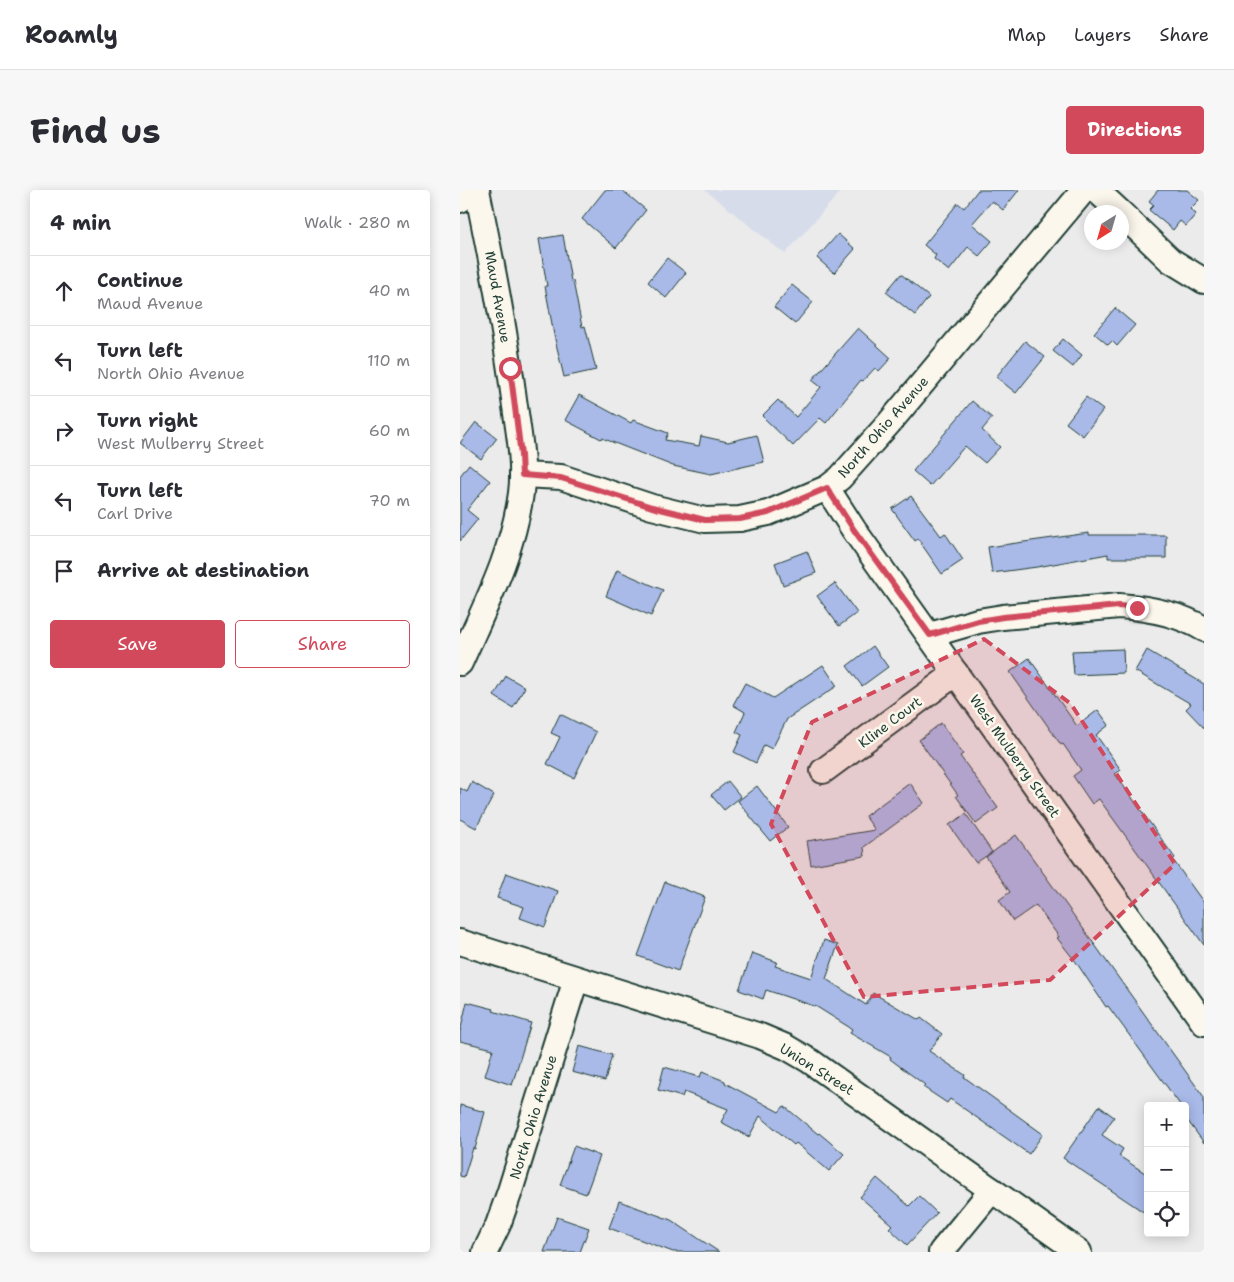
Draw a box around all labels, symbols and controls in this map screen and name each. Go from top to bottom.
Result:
text: Roamly [25,19,118,51]
text: Map [1008,23,1046,47]
text: Layers [1074,23,1131,47]
text: Share [1159,23,1209,47]
button: Directions [1066,106,1204,154]
text: Find us [30,107,161,154]
north arrow [1084,205,1129,250]
text: 4 min [50,209,111,237]
text: Walk · 280 m [304,212,410,233]
street label: Maud Avenue [481,250,515,344]
text: Continue [97,268,183,293]
icon: ahead [50,277,78,305]
text: 40 m [368,280,410,301]
text: Maud Avenue [97,293,203,314]
text: Turn left [97,338,183,363]
icon: left [50,347,78,375]
text: 110 m [367,350,410,371]
route start [499,357,522,380]
text: North Ohio Avenue [97,363,245,384]
street label: North Ohio Avenue [834,372,932,482]
text: Turn right [97,408,198,433]
icon: right [50,417,78,445]
text: 60 m [369,420,410,441]
text: West Mulberry Street [97,433,264,454]
text: Turn left [97,478,183,503]
icon: left [50,487,78,515]
text: 70 m [369,490,410,511]
text: Carl Drive [97,503,173,524]
icon: arrive [50,557,78,585]
text: Arrive at destination [97,558,309,583]
route end [1126,597,1149,620]
button: Save [50,620,225,668]
button: Share [235,620,410,668]
street label: West Mulberry Street [966,691,1064,821]
street label: Kline Court [855,692,925,752]
street label: Union Street [776,1039,858,1099]
street label: North Ohio Avenue [505,1052,561,1182]
map controls [1144,1102,1189,1237]
button: + [1144,1102,1189,1147]
button: − [1144,1147,1189,1192]
button: locate [1144,1192,1189,1237]

